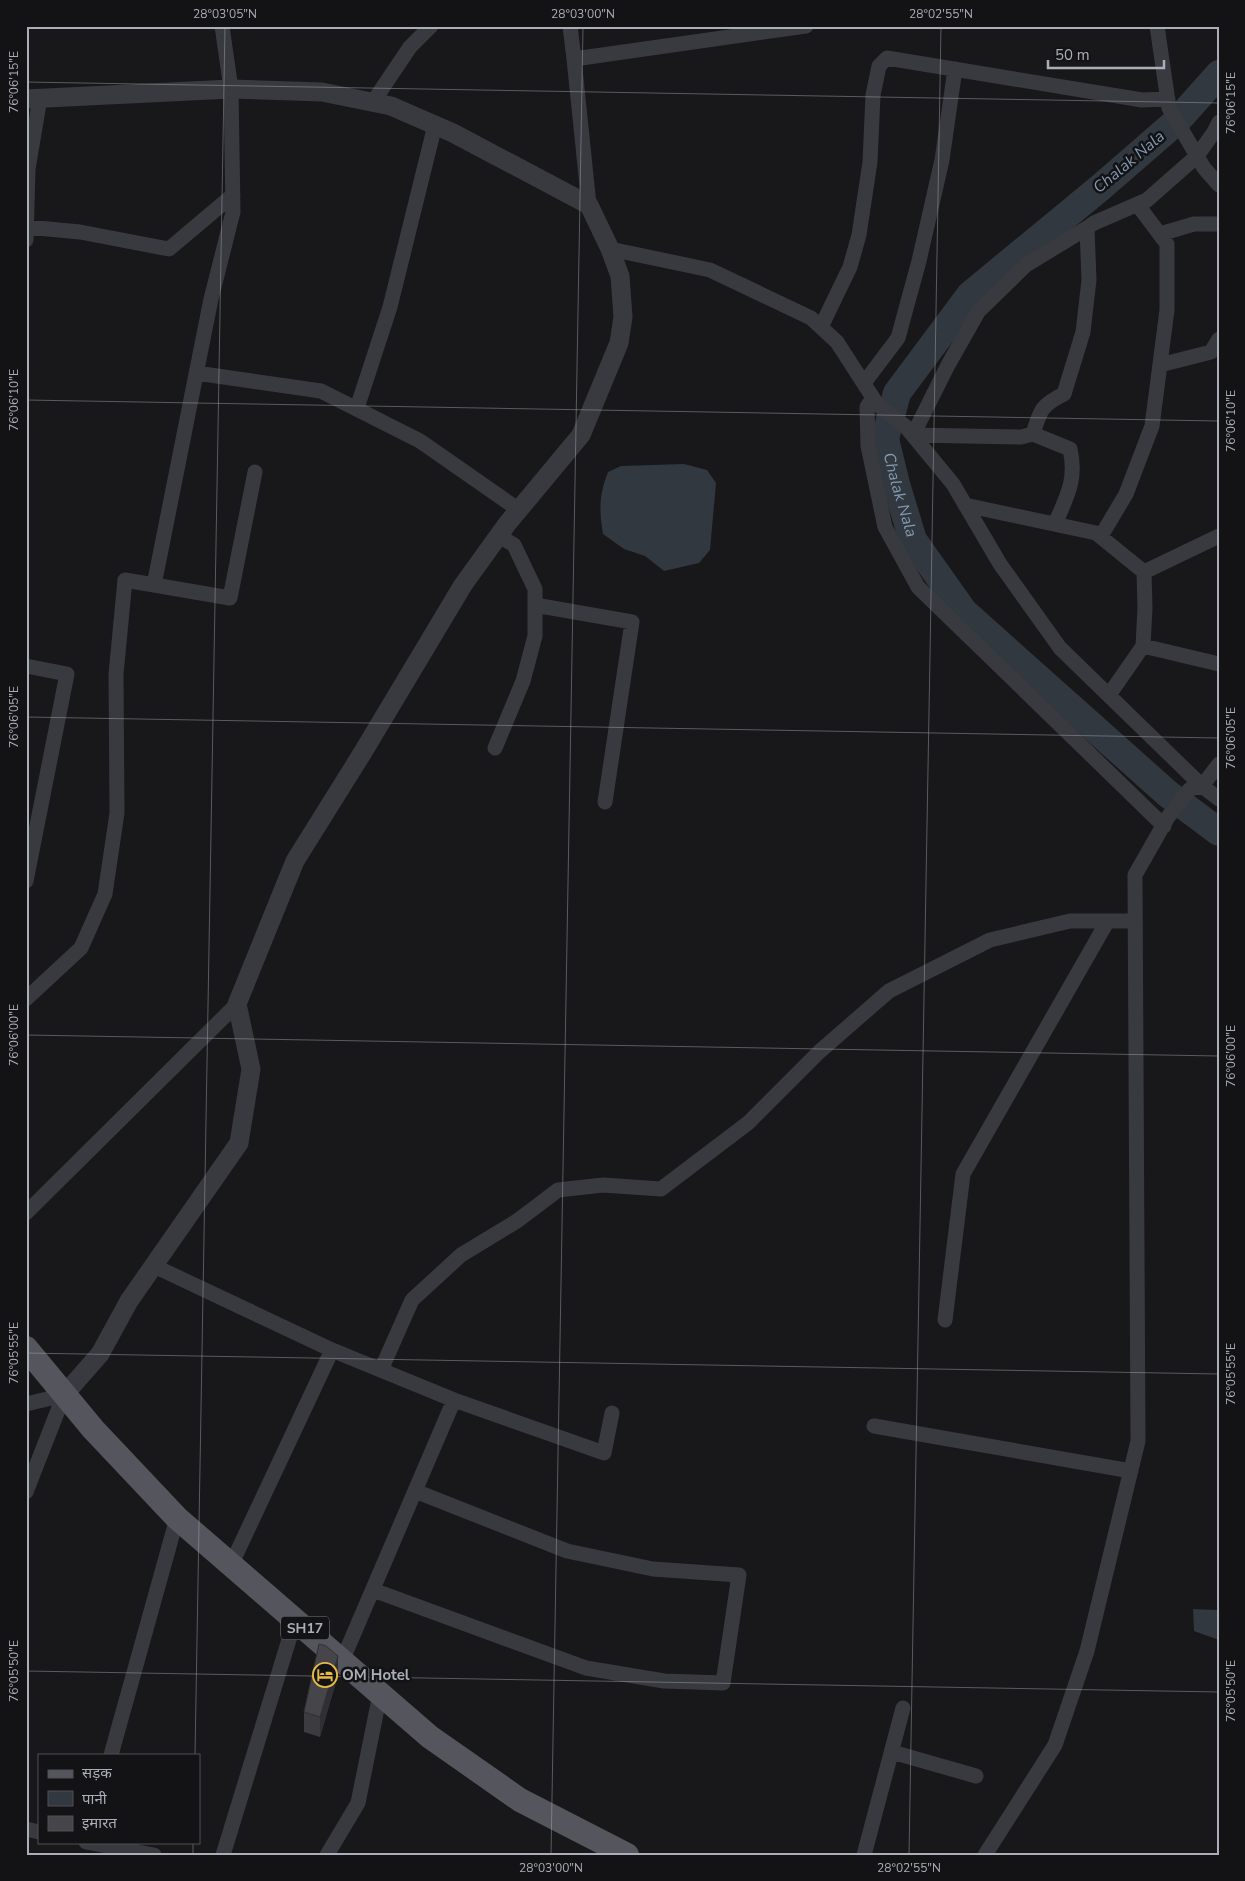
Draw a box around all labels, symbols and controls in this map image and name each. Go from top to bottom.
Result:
text: 28°03'05"N [193,6,257,22]
text: 28°03'00"N [551,6,615,22]
text: 28°02'55"N [909,6,973,22]
scale bar [1048,38,1164,70]
text: 50 m [1055,45,1090,65]
text: 76°06'15"E [6,51,22,113]
text: 76°06'15"E [1223,72,1239,134]
water label: Chalak Nala [1089,126,1169,198]
text: 76°06'10"E [6,369,22,431]
text: 76°06'10"E [1223,390,1239,452]
water label: Chalak Nala [878,450,923,540]
text: 76°06'05"E [6,686,22,748]
text: 76°06'05"E [1223,707,1239,769]
text: 76°06'00"E [6,1004,22,1066]
text: 76°06'00"E [1223,1025,1239,1087]
text: 76°05'55"E [6,1322,22,1384]
text: 76°05'55"E [1223,1343,1239,1405]
road number: SH17 [281,1616,329,1640]
text: 76°05'50"E [6,1640,22,1702]
text: 76°05'50"E [1223,1660,1239,1722]
hotel icon: OM Hotel [312,1662,338,1688]
place label: OM Hotel [342,1665,410,1685]
legend [38,1754,200,1844]
text: सड़क [82,1763,112,1783]
text: पानी [82,1789,108,1809]
text: इमारत [82,1813,117,1833]
text: 28°03'00"N [519,1860,583,1876]
text: 28°02'55"N [877,1860,941,1876]

